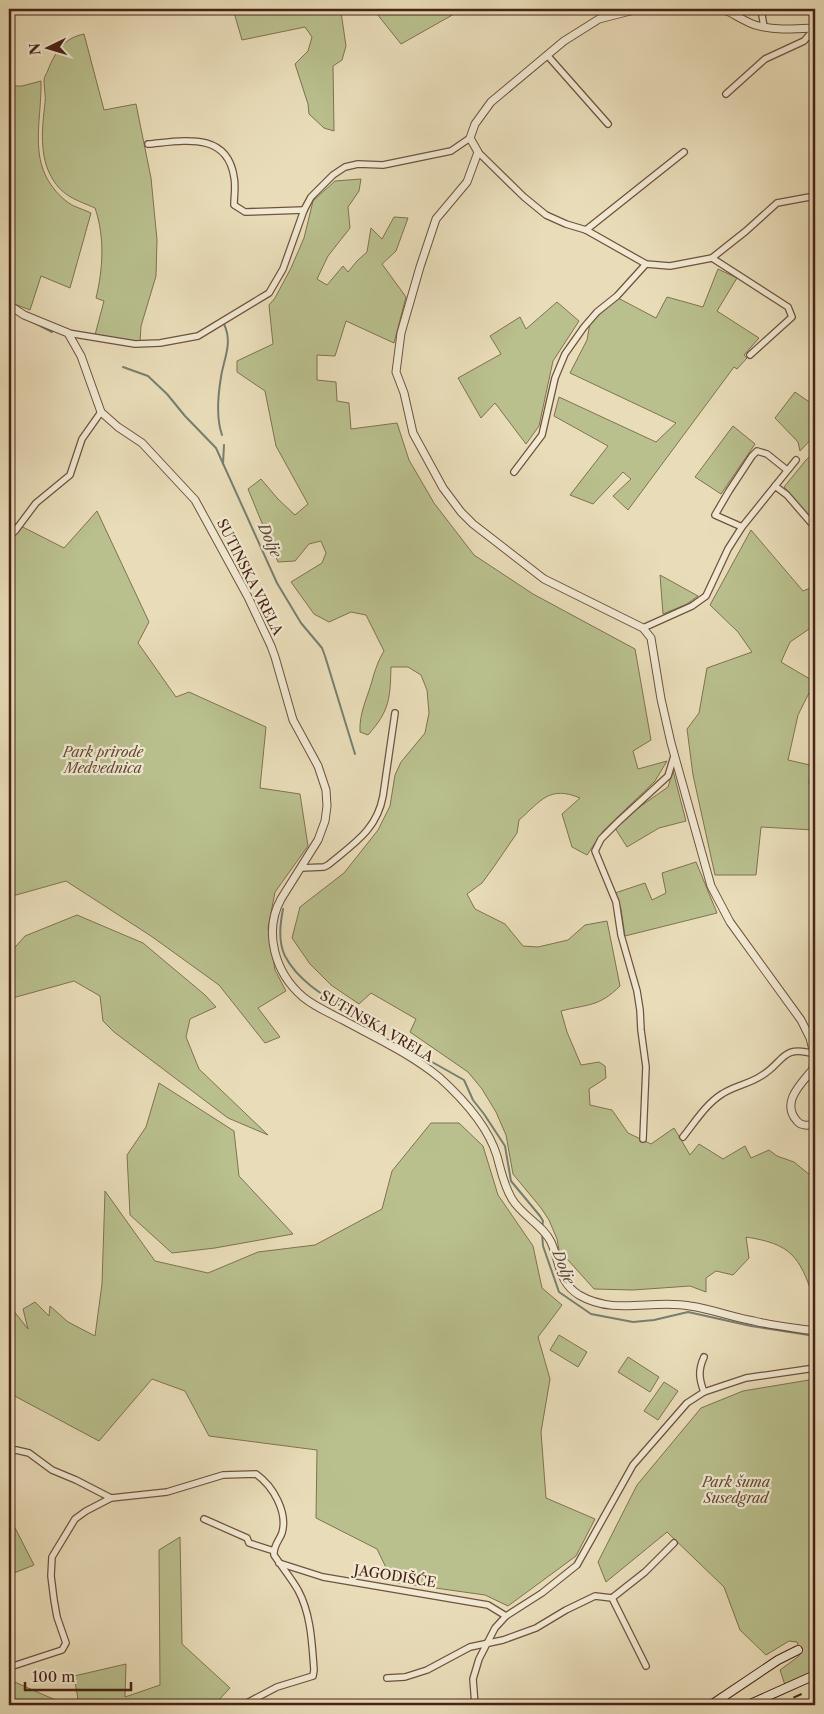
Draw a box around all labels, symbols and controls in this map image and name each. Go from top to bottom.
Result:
north arrow [22,22,72,72]
text: N [26,42,45,56]
street label: SUTINSKA VRELA [213,516,287,639]
water label: Dolje [254,519,286,561]
park label: Park prirode Medvednica [62,743,144,777]
street label: SUTINSKA VRELA [317,986,438,1066]
water label: Dolje [548,1246,580,1288]
park label: Park šuma Susedgrad [701,1473,771,1507]
street label: JAGODIŠĆE [351,1559,438,1591]
scale bar [25,1659,131,1691]
text: 100 m [32,1667,75,1686]

